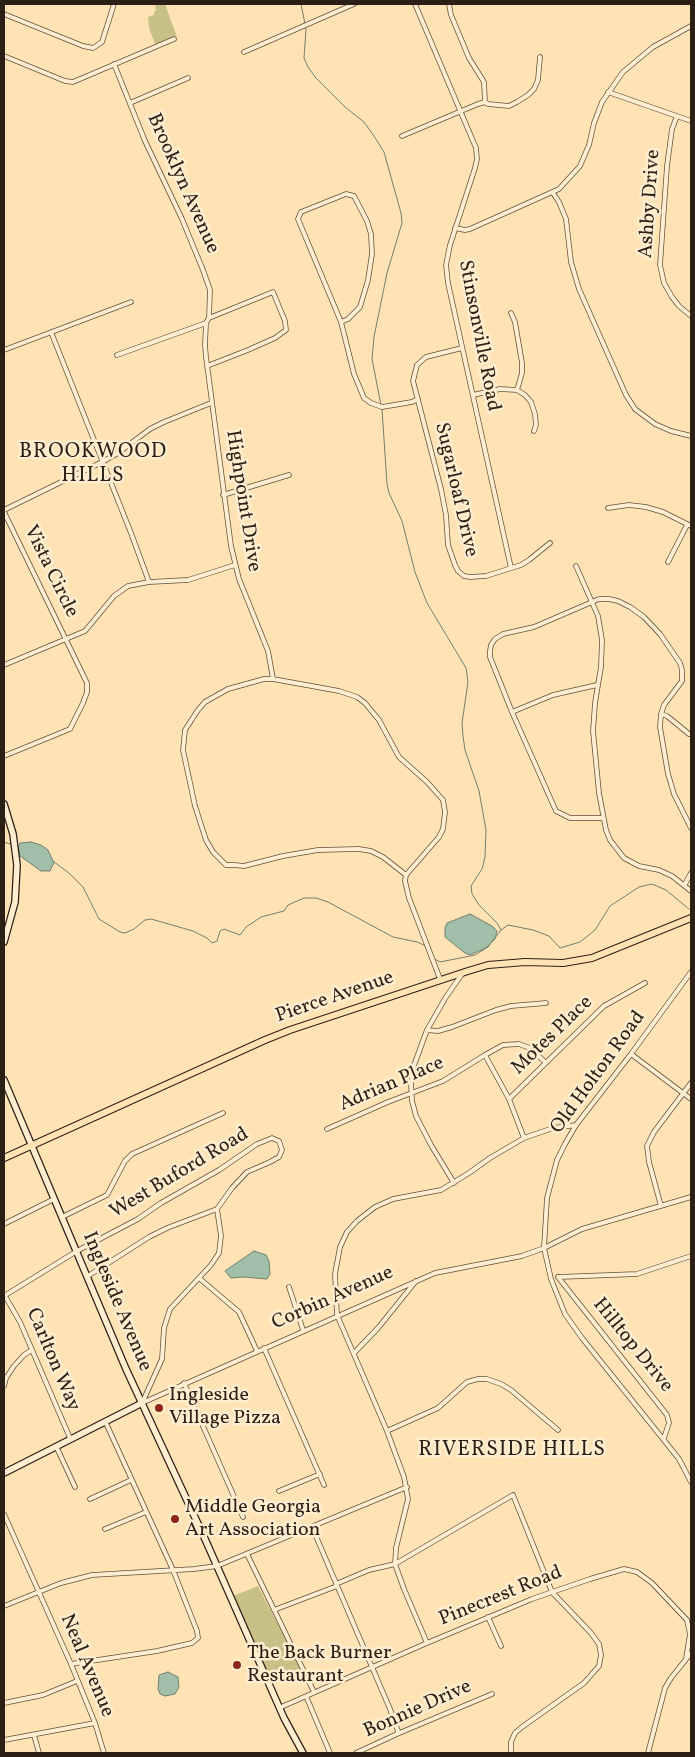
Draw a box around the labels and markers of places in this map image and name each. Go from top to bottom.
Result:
place label: Ingleside Village Pizza [169,1384,281,1431]
marker: Ingleside Village Pizza [153,1402,165,1414]
place label: Middle Georgia Art Association [185,1496,321,1543]
marker: Middle Georgia Art Association [169,1513,181,1525]
place label: The Back Burner Restaurant [247,1642,391,1689]
marker: The Back Burner Restaurant [231,1659,243,1671]

